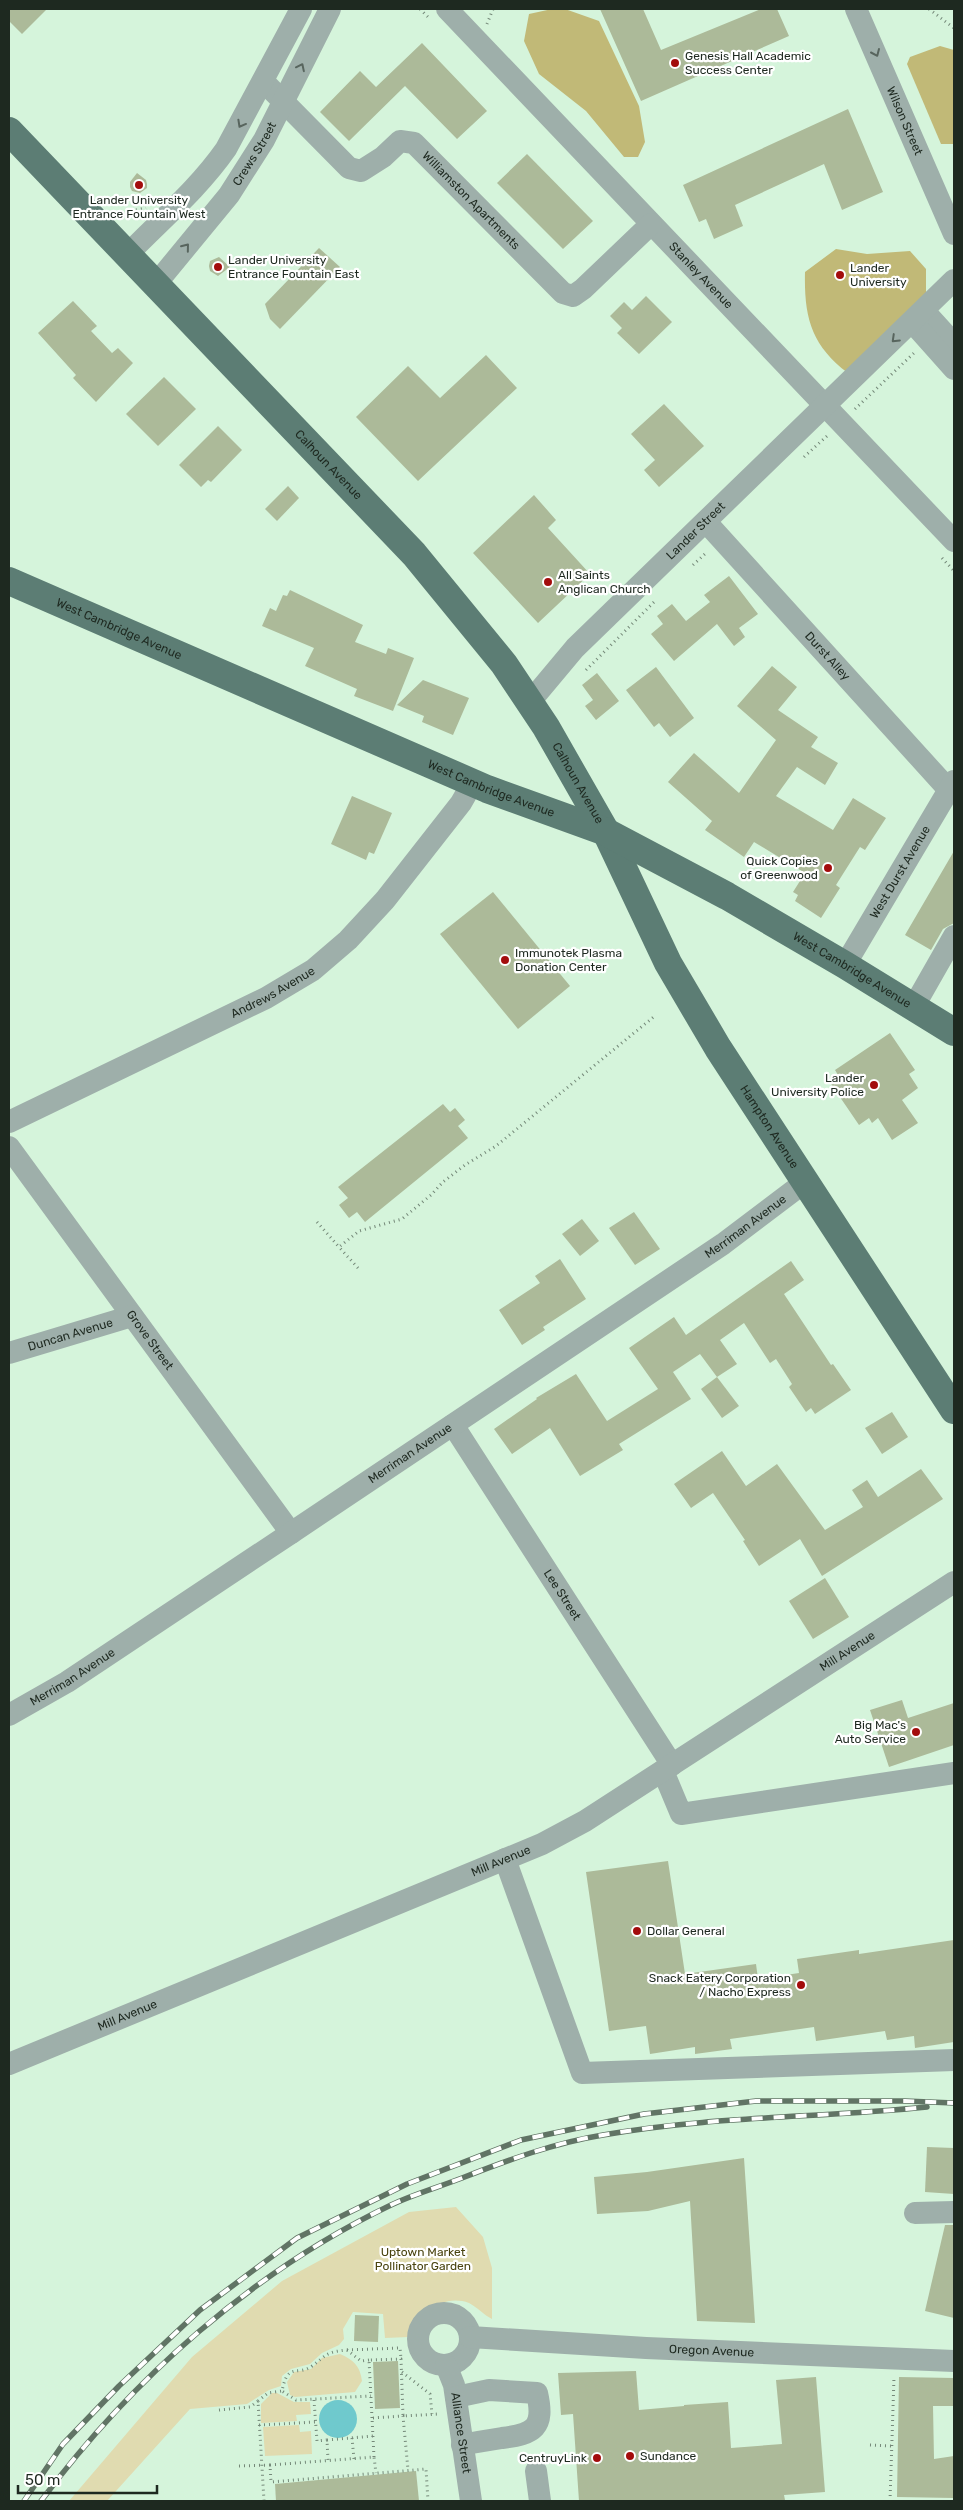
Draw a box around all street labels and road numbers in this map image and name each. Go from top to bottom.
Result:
street label: Wilson Street [884,84,926,158]
street label: Crews Street [230,119,279,188]
street label: Williamston Apartments [419,149,523,253]
street label: Stanley Avenue [666,239,736,312]
street label: Calhoun Avenue [292,427,365,503]
street label: Lander Street [663,499,728,562]
street label: West Cambridge Avenue [54,595,184,662]
street label: Durst Alley [802,629,853,683]
street label: Calhoun Avenue [549,740,607,826]
street label: West Cambridge Avenue [425,757,557,820]
street label: West Durst Avenue [867,823,933,921]
street label: West Cambridge Avenue [790,929,914,1011]
street label: Andrews Avenue [229,963,318,1021]
street label: Hampton Avenue [737,1083,802,1171]
street label: Merriman Avenue [702,1192,789,1261]
street label: Grove Street [124,1308,177,1373]
street label: Duncan Avenue [26,1315,115,1354]
street label: Merriman Avenue [366,1420,455,1486]
street label: Lee Street [541,1567,584,1623]
street label: Mill Avenue [817,1628,878,1674]
street label: Merriman Avenue [27,1645,118,1709]
street label: Mill Avenue [469,1842,533,1880]
street label: Mill Avenue [96,1997,159,2034]
street label: Oregon Avenue [669,2342,755,2360]
street label: Alliance Street [448,2391,474,2475]

